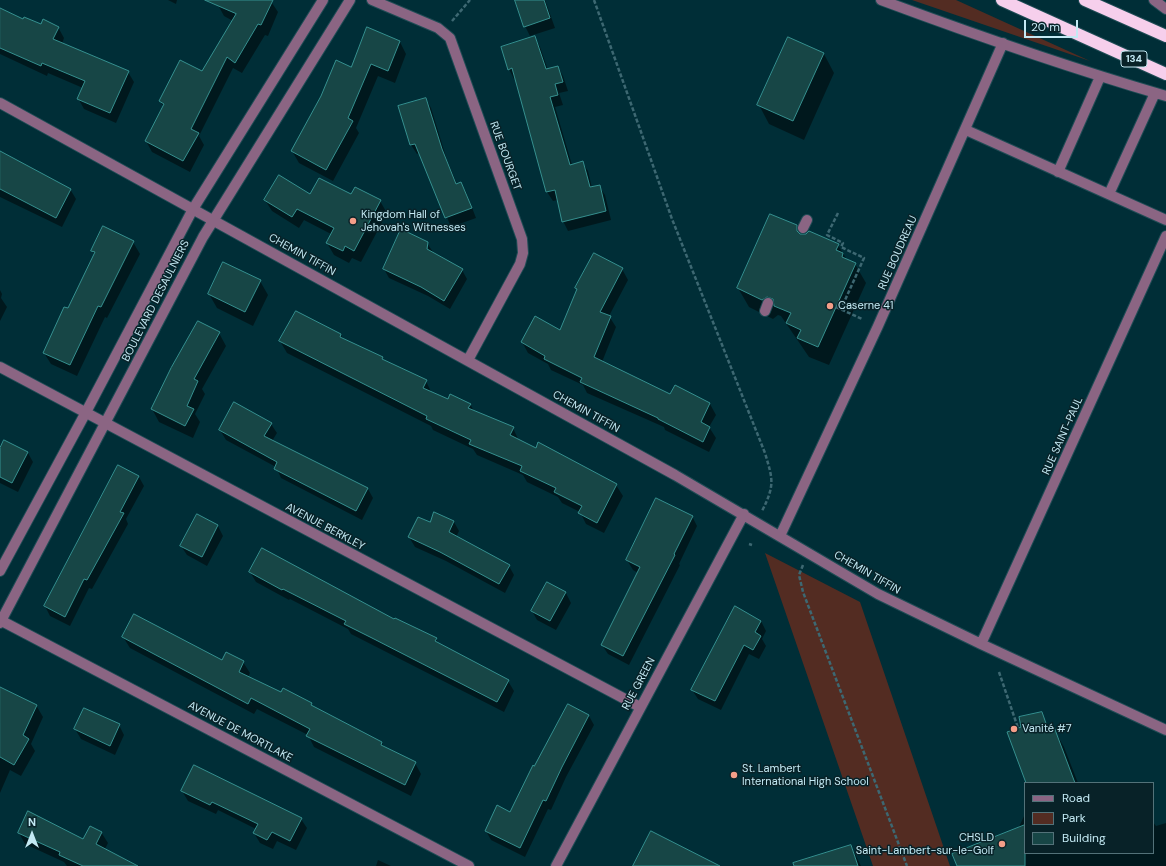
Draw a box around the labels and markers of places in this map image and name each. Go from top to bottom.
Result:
place label: Kingdom Hall of Jehovah's Witnesses [361,208,466,234]
marker: Kingdom Hall of Jehovah's Witnesses [348,216,358,226]
place label: Caserne 41 [838,299,893,313]
marker: Caserne 41 [825,301,835,311]
place label: Vanité #7 [1022,722,1072,736]
marker: Vanité #7 [1009,724,1019,734]
place label: St. Lambert International High School [742,762,869,788]
marker: St. Lambert International High School [729,770,739,780]
place label: CHSLD Saint-Lambert-sur-le-Golf [856,831,994,857]
marker: CHSLD Saint-Lambert-sur-le-Golf [997,839,1007,849]

